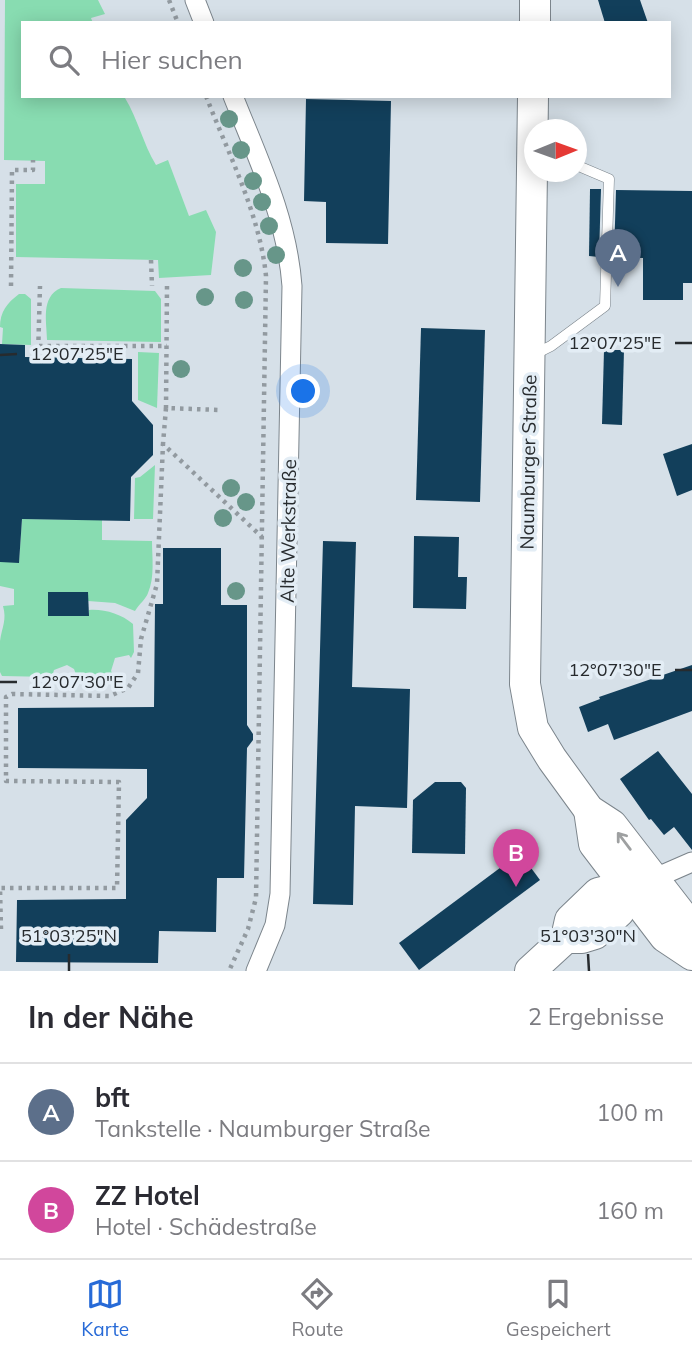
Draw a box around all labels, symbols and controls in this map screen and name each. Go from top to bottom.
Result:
search box [21,21,671,98]
icon: search [45,41,83,79]
text: Hier suchen [101,43,243,76]
north arrow [524,119,587,182]
pin: A [595,229,641,287]
text: 12°07'25"E [568,331,662,354]
text: 12°07'25"E [30,342,124,365]
your location [286,374,320,408]
street label: Naumburger Straße [514,374,542,550]
street label: Alte Werkstraße [275,459,301,603]
text: 12°07'30"E [568,658,662,681]
text: 12°07'30"E [30,670,124,693]
pin: B [493,829,539,887]
one-way arrow [617,832,632,851]
text: 51°03'25"N [21,924,117,947]
text: 51°03'30"N [540,924,636,947]
text: In der Nähe [28,998,194,1036]
text: 2 Ergebnisse [528,1002,664,1031]
text: bft [95,1081,130,1114]
text: A [42,1098,60,1127]
text: 100 m [596,1098,664,1127]
text: Tankstelle · Naumburger Straße [95,1114,431,1143]
text: ZZ Hotel [95,1179,200,1212]
text: B [43,1196,59,1225]
text: 160 m [596,1196,664,1225]
text: Hotel · Schädestraße [95,1212,317,1241]
tab: Karte [81,1275,129,1341]
tab: Route [292,1275,343,1341]
tab: Gespeichert [506,1275,611,1341]

